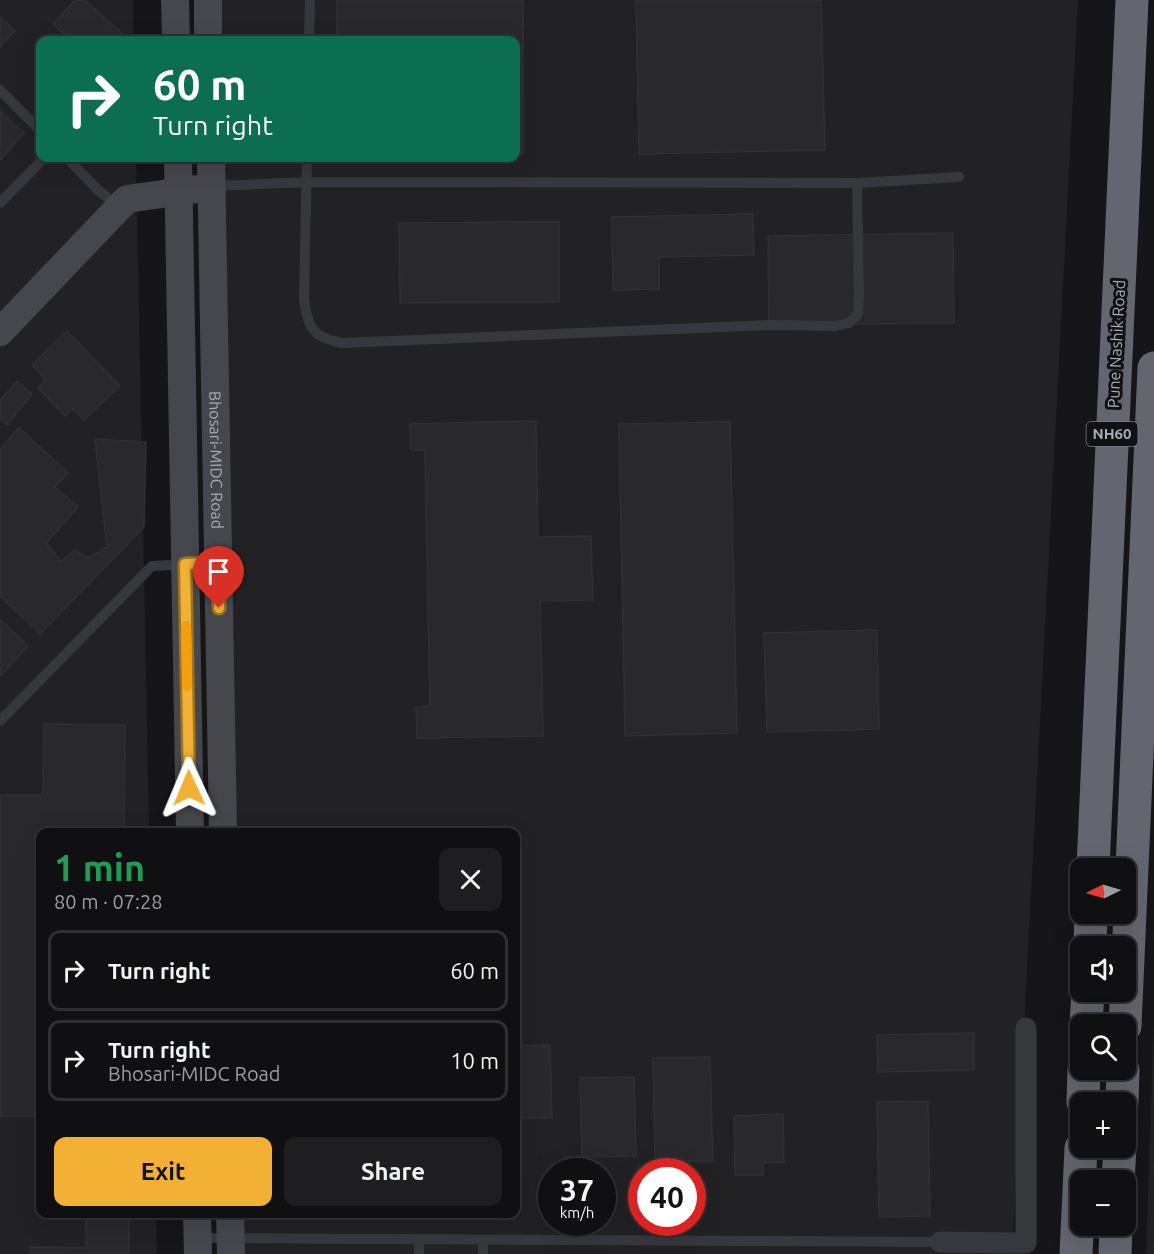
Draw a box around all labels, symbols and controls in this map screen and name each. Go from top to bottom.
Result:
icon: right [54,60,132,138]
text: 60 m [153,61,247,108]
text: Turn right [153,110,273,140]
street label: Pune Nashik Road [1104,279,1128,409]
street label: Bhosari-MIDC Road [206,391,227,529]
road number: NH60 [1086,422,1138,446]
pin [193,546,244,608]
icon: arrive [202,555,235,588]
position arrow [157,756,221,820]
text: 1 min [54,847,145,888]
button: close [439,848,502,911]
north arrow [1070,858,1136,924]
map controls [1070,858,1136,1236]
text: 80 m · 07:28 [54,890,163,913]
button: sound [1070,936,1136,1002]
icon: right [57,954,90,987]
text: Turn right [108,958,210,983]
text: 60 m [450,958,499,983]
button: search [1070,1014,1136,1080]
text: Turn right [108,1037,210,1062]
icon: right [57,1044,90,1077]
text: 10 m [450,1048,499,1073]
text: Bhosari-MIDC Road [108,1062,281,1085]
button: + [1070,1092,1136,1158]
button: Exit [54,1137,272,1206]
button: Share [284,1137,502,1206]
speed limit sign: 40 [628,1158,706,1236]
button: − [1070,1170,1136,1236]
text: 37 [560,1173,594,1207]
text: km/h [560,1204,594,1221]

